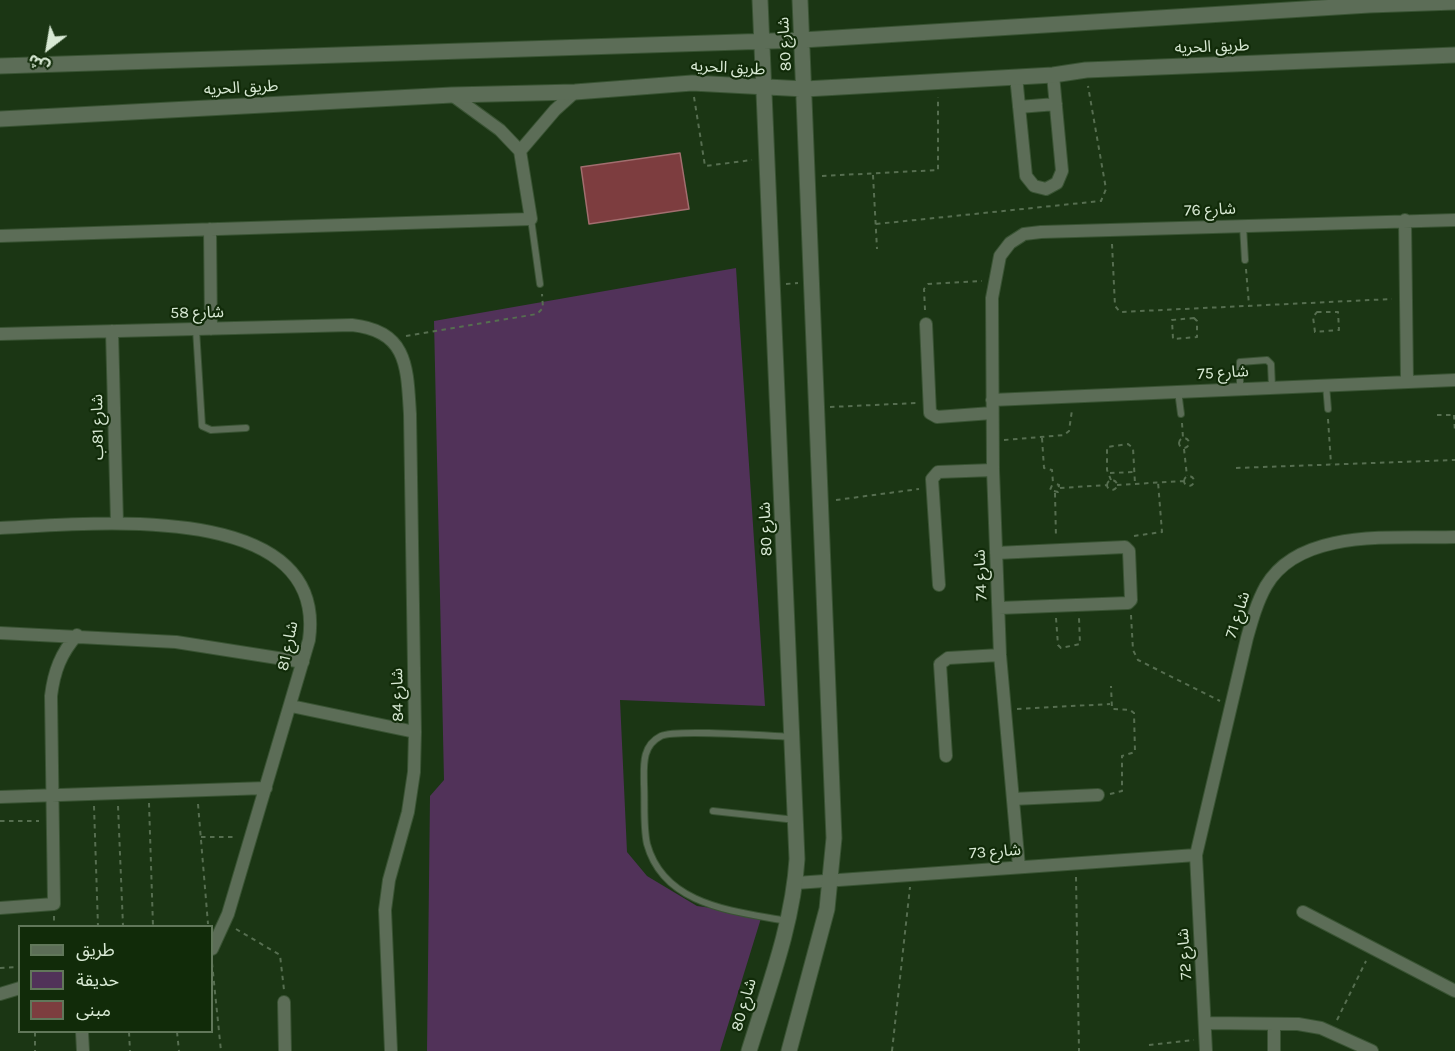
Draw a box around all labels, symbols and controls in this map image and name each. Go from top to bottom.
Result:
street label: شارع 80 [774,16,796,72]
north arrow [18,18,78,78]
street label: طريق الحريه [1174,36,1250,58]
text: ش [24,50,53,78]
street label: طريق الحريه [690,56,766,80]
street label: طريق الحريه [203,76,279,100]
street label: شارع 76 [1184,200,1236,220]
street label: شارع 58 [170,303,224,323]
street label: شارع 75 [1197,362,1249,384]
street label: شارع 81ب [88,394,108,460]
street label: شارع 80 [755,502,777,556]
street label: شارع 74 [971,549,991,601]
street label: شارع 71 [1221,589,1255,641]
street label: شارع 81 [273,619,303,673]
street label: شارع 84 [388,668,408,722]
street label: شارع 73 [968,841,1022,863]
legend [18,925,213,1033]
street label: شارع 72 [1174,928,1196,980]
text: طريق [76,939,115,961]
text: حديقة [76,969,119,991]
street label: شارع 80 [727,976,761,1034]
text: مبنى [76,999,111,1021]

